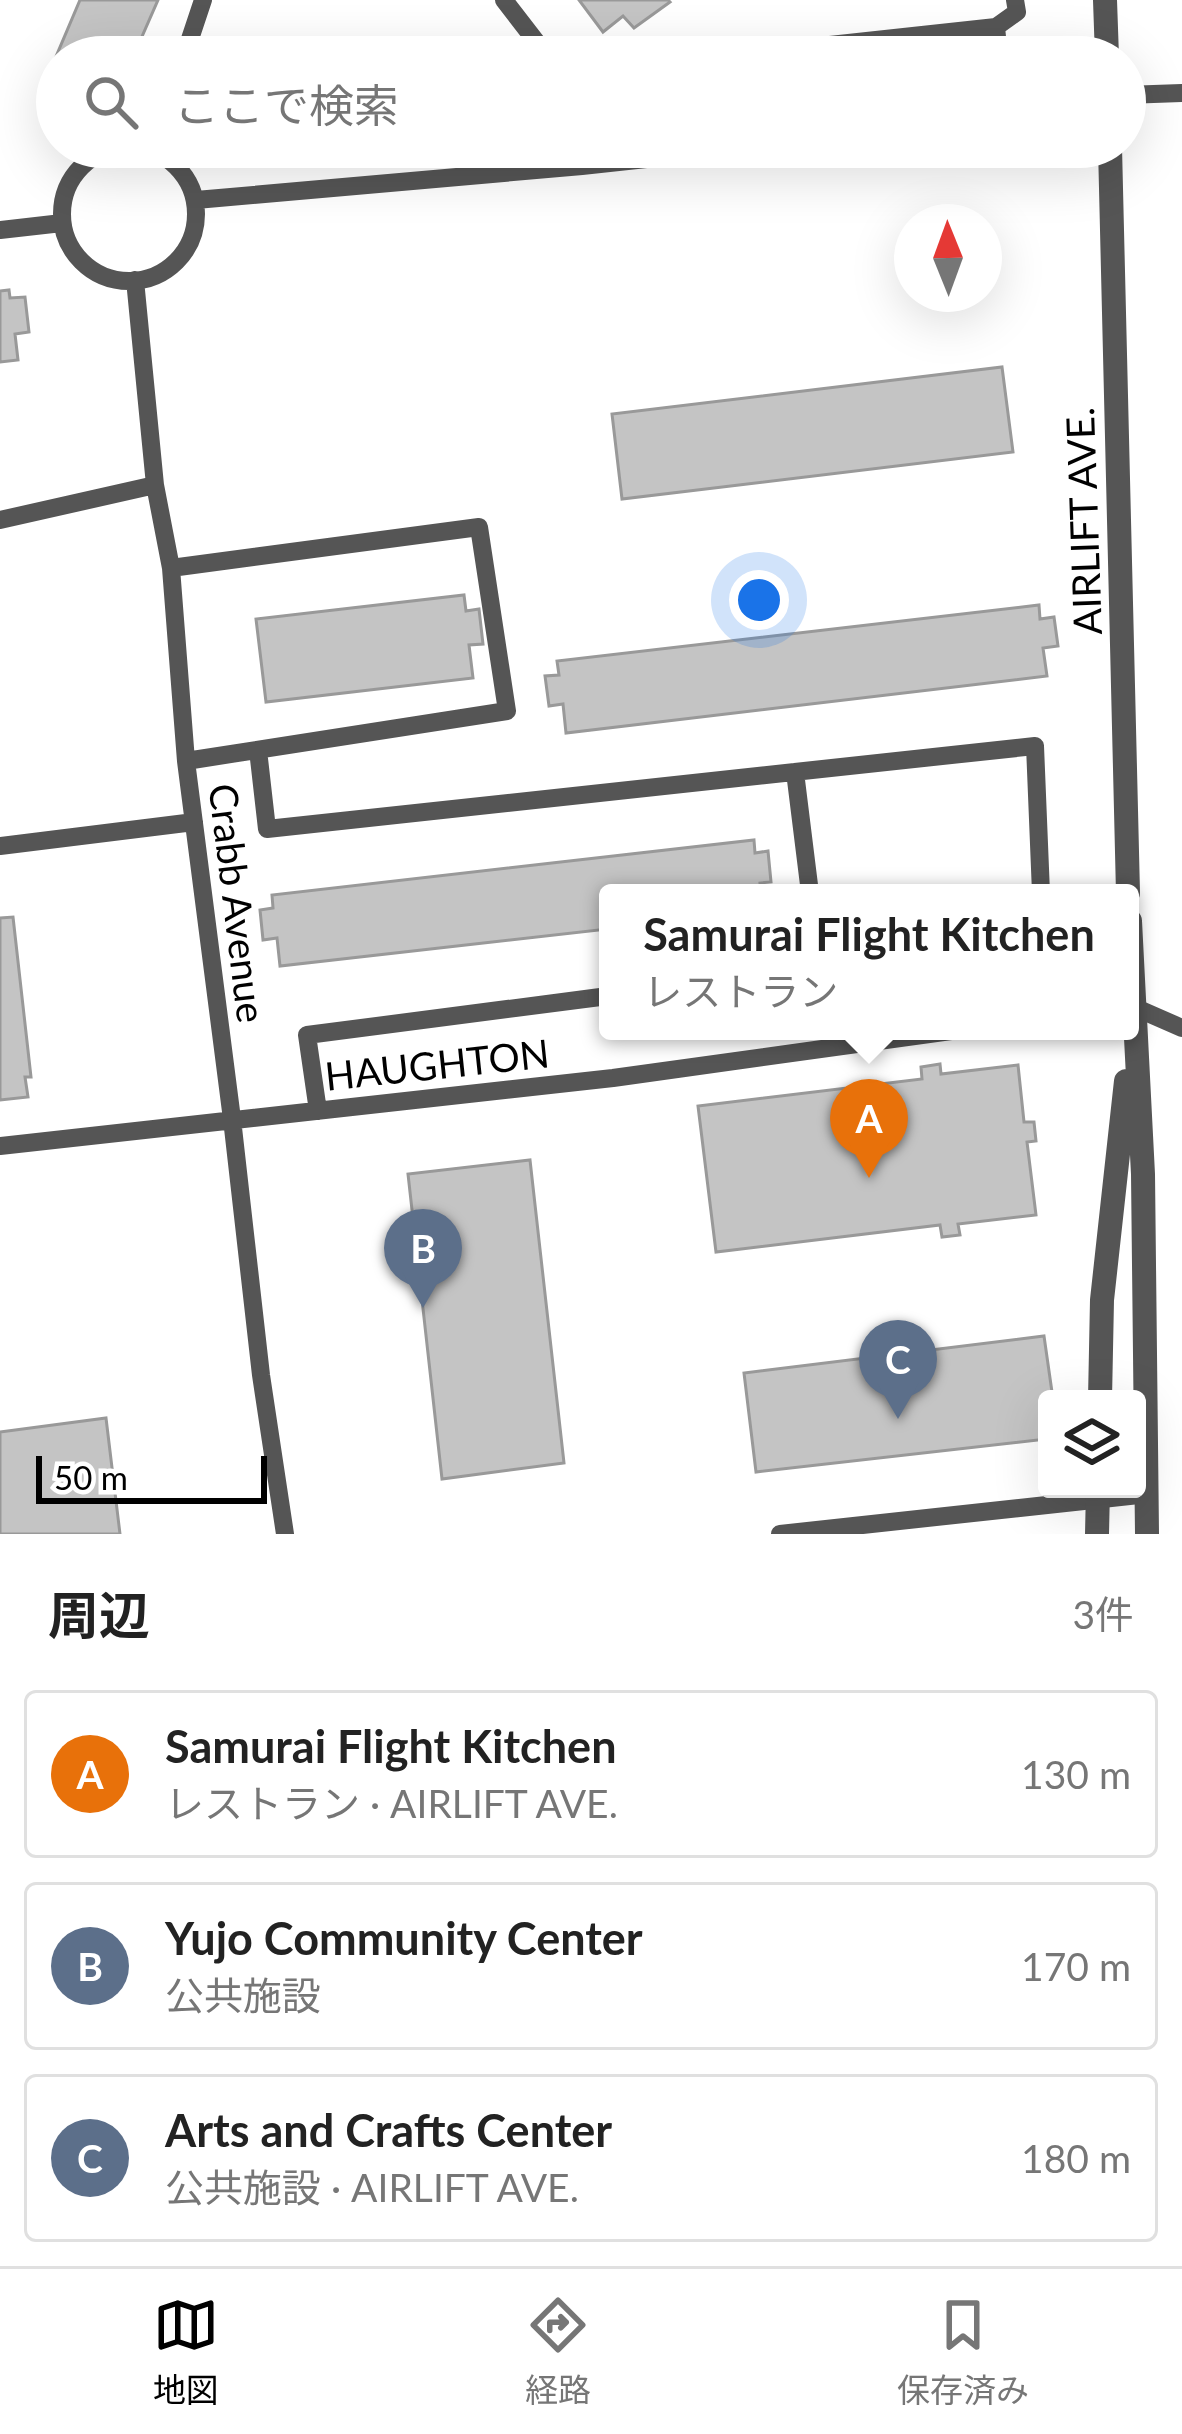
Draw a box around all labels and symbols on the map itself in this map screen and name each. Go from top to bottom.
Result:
north arrow [894,204,1002,312]
street label: AIRLIFT AVE. [1056,406,1110,636]
your location [729,570,789,630]
street label: Crabb Avenue [201,781,275,1025]
street label: HAUGHTON [323,1029,551,1099]
pin: A [830,1079,908,1178]
pin: B [384,1209,462,1308]
pin: C [859,1320,937,1419]
scale bar [36,1450,267,1503]

